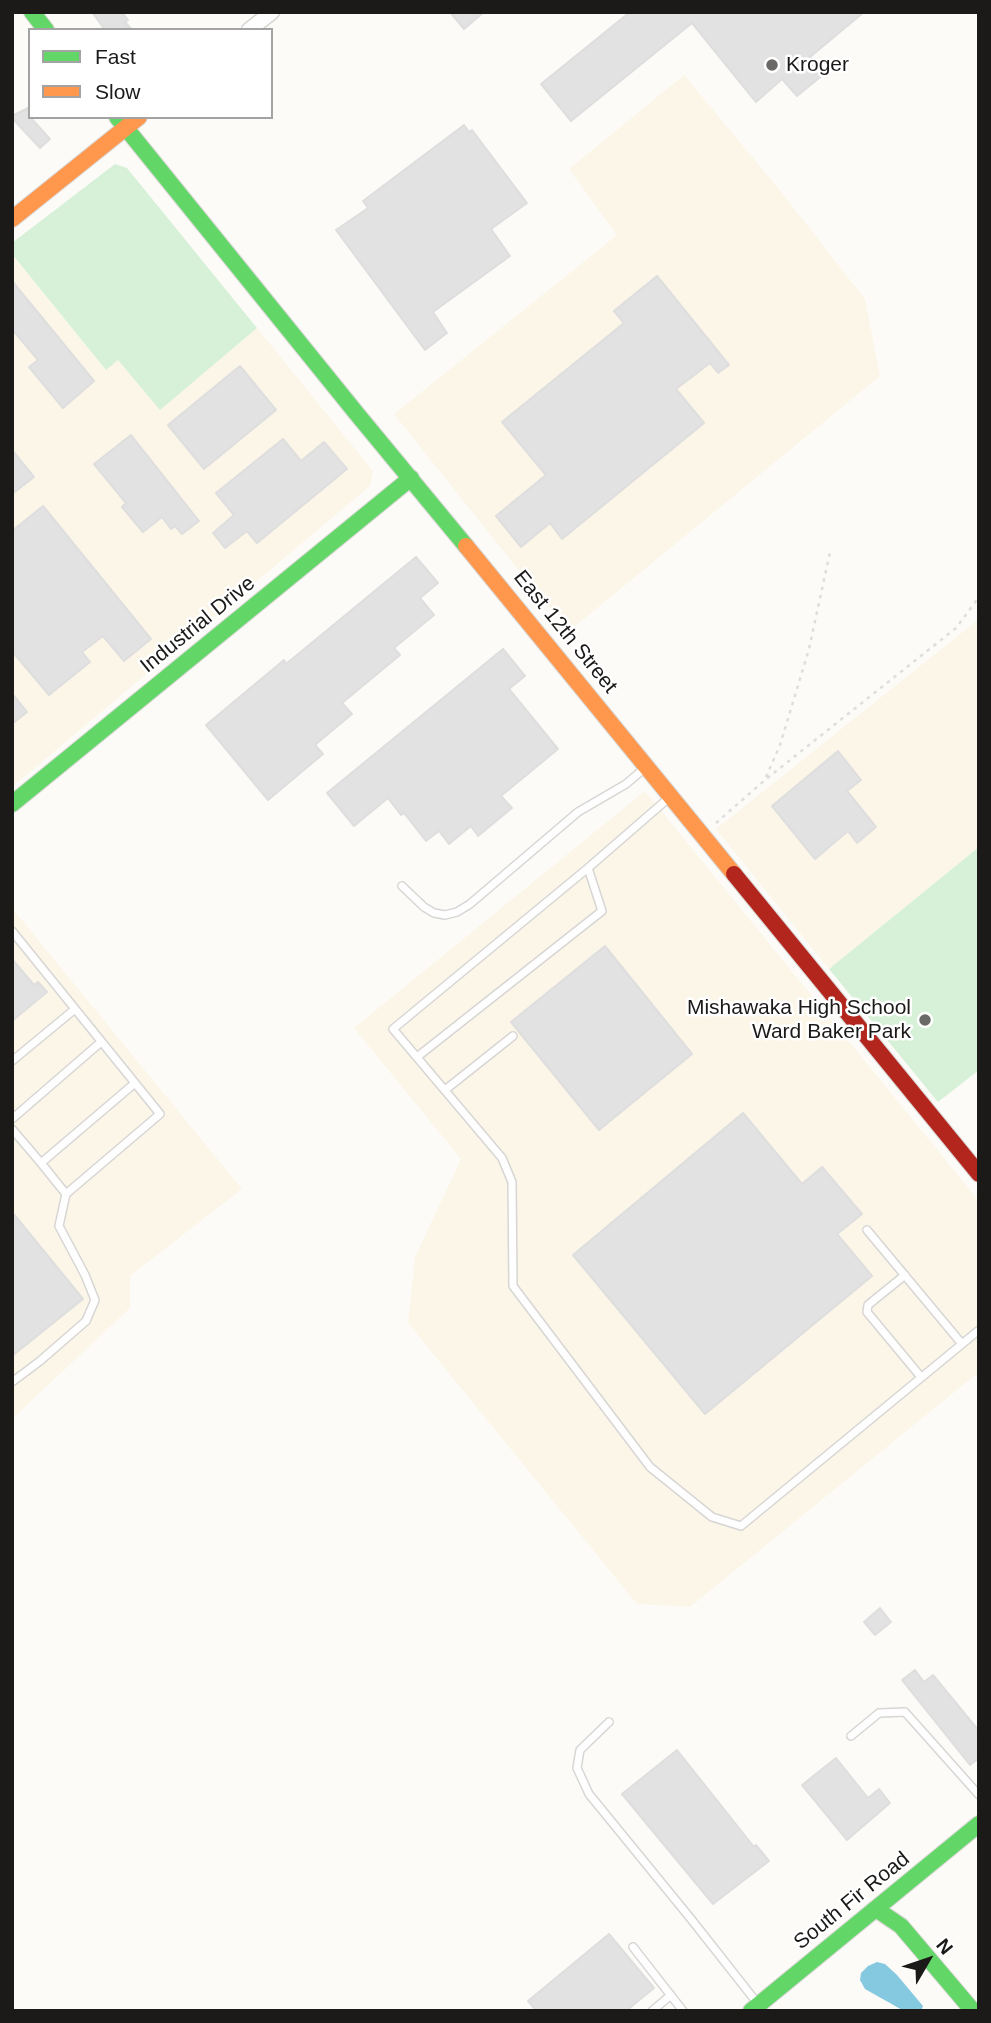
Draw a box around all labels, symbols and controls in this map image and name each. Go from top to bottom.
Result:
legend [28,28,273,119]
text: Fast [95,45,136,68]
place label: Kroger [786,52,849,78]
marker: Kroger [764,57,780,73]
text: Slow [95,80,141,103]
street label: East 12th Street [508,566,622,698]
street label: Industrial Drive [136,571,260,679]
place label: Mishawaka High School Ward Baker Park [687,995,911,1045]
marker: Mishawaka High School Ward Baker Park [917,1012,933,1028]
street label: South Fir Road [789,1847,915,1955]
north arrow [893,1925,963,1995]
text: N [932,1935,957,1958]

